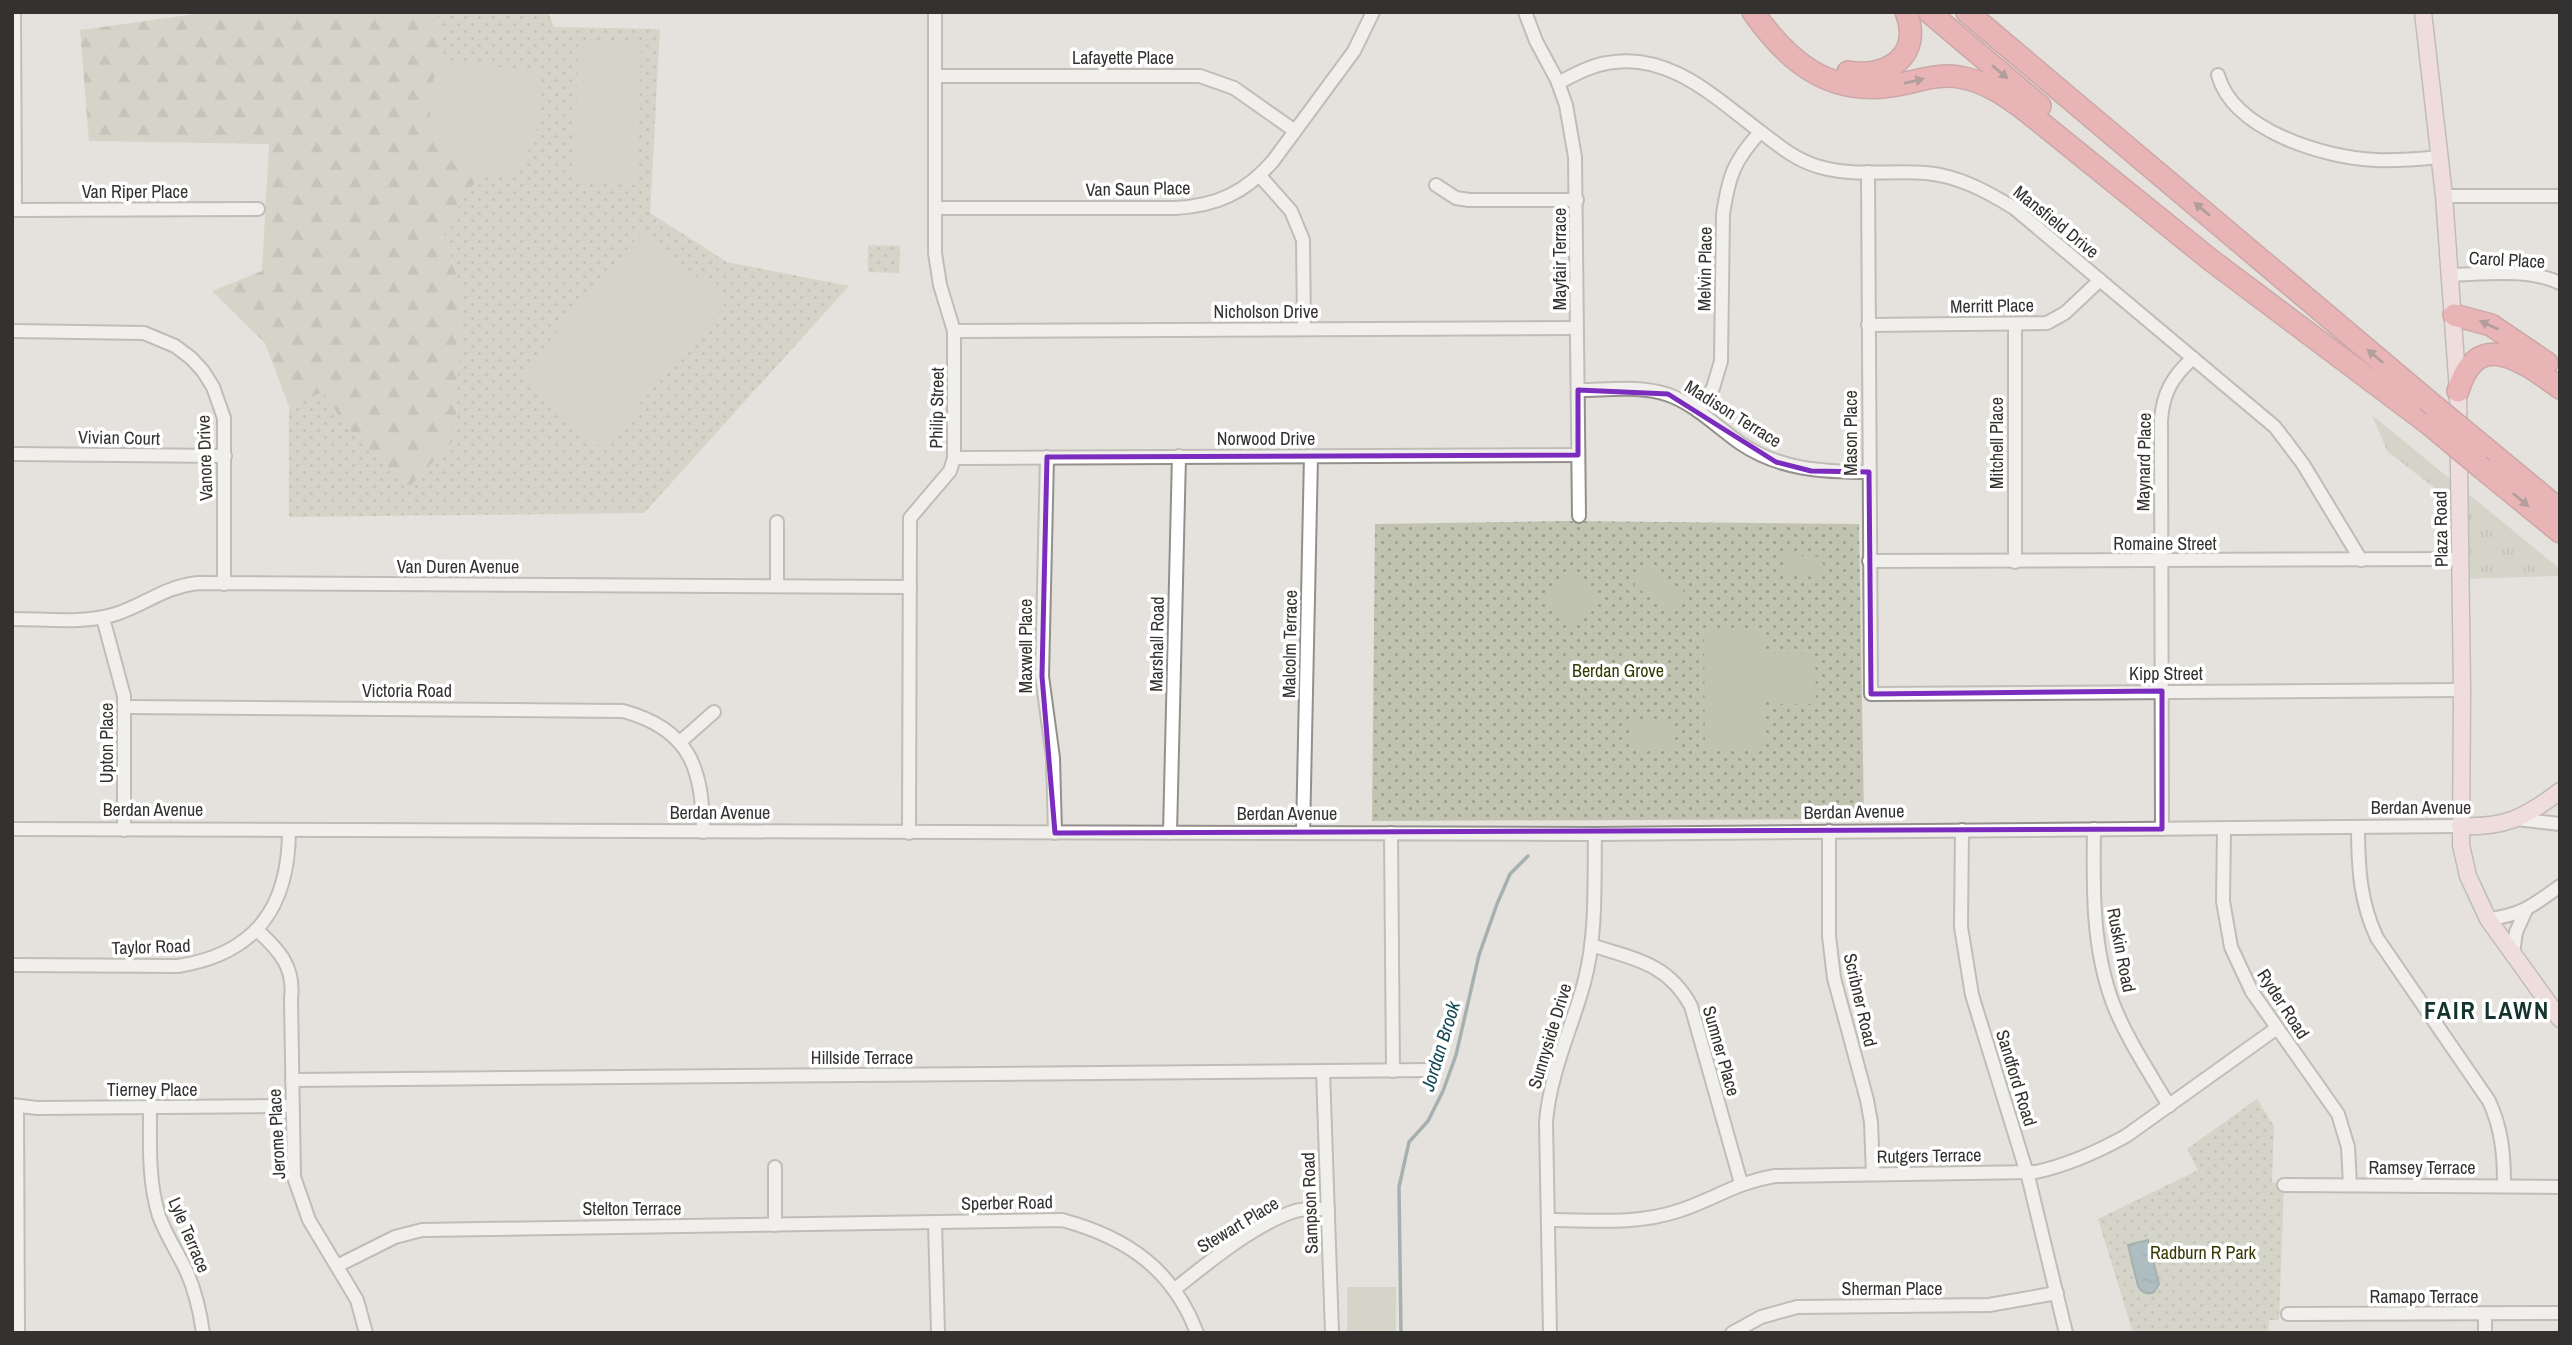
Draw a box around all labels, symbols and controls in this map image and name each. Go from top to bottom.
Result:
street label: Lafayette Place [1072,45,1174,70]
one-way arrow [1991,64,2009,80]
one-way arrow [1903,75,1925,86]
street label: Van Saun Place [1085,175,1191,202]
street label: Van Riper Place [82,179,188,204]
street label: Mansfield Drive [2008,179,2104,264]
one-way arrow [2193,202,2210,217]
street label: Mayfair Terrace [1547,208,1572,310]
street label: Melvin Place [1691,227,1718,311]
street label: Carol Place [2468,245,2546,274]
street label: Merritt Place [1950,292,2034,319]
street label: Nicholson Drive [1214,299,1319,324]
one-way arrow [2479,319,2499,331]
one-way arrow [2367,349,2384,364]
street label: Philip Street [923,367,950,449]
street label: Madison Terrace [1680,374,1786,453]
street label: Mason Place [1838,390,1863,476]
street label: Mitchell Place [1984,397,2009,489]
street label: Maynard Place [2130,413,2157,511]
street label: Vanore Drive [191,415,218,501]
street label: Vivian Court [78,424,160,451]
street label: Norwood Drive [1217,426,1315,451]
street label: Plaza Road [2427,491,2454,567]
one-way arrow [2512,493,2530,508]
street label: Romaine Street [2113,531,2217,556]
street label: Van Duren Avenue [397,554,519,579]
street label: Malcolm Terrace [1276,590,1303,698]
street label: Marshall Road [1143,596,1170,692]
street label: Maxwell Place [1013,599,1038,693]
park label: Berdan Grove [1572,658,1664,683]
street label: Kipp Street [2129,661,2203,686]
street label: Victoria Road [362,678,452,703]
street label: Upton Place [94,703,119,783]
street label: Berdan Avenue [2371,795,2471,820]
street label: Berdan Avenue [103,797,203,822]
street label: Berdan Avenue [1803,798,1905,825]
street label: Berdan Avenue [670,800,770,825]
street label: Berdan Avenue [1237,801,1337,826]
street label: Ruskin Road [2101,906,2142,994]
street label: Taylor Road [111,933,191,960]
street label: Scribner Road [1838,951,1883,1049]
street label: Ryder Road [2251,964,2315,1044]
street label: Sunnyside Drive [1522,980,1577,1092]
district label: FAIR LAWN [2424,994,2550,1026]
water label: Jordan Brook [1414,997,1466,1095]
street label: Sumner Place [1697,1003,1746,1099]
street label: Sandford Road [1990,1027,2043,1129]
street label: Hillside Terrace [811,1045,913,1070]
street label: Tierney Place [107,1077,197,1102]
street label: Jerome Place [262,1088,291,1180]
street label: Rutgers Terrace [1876,1142,1982,1169]
street label: Sampson Road [1295,1152,1324,1254]
street label: Ramsey Terrace [2368,1155,2476,1180]
street label: Sperber Road [961,1189,1053,1216]
street label: Stewart Place [1192,1190,1283,1259]
street label: Lyle Terrace [162,1193,217,1276]
street label: Stelton Terrace [582,1196,682,1221]
park label: Radburn R Park [2150,1240,2257,1265]
street label: Sherman Place [1842,1276,1942,1301]
street label: Ramapo Terrace [2370,1284,2478,1309]

